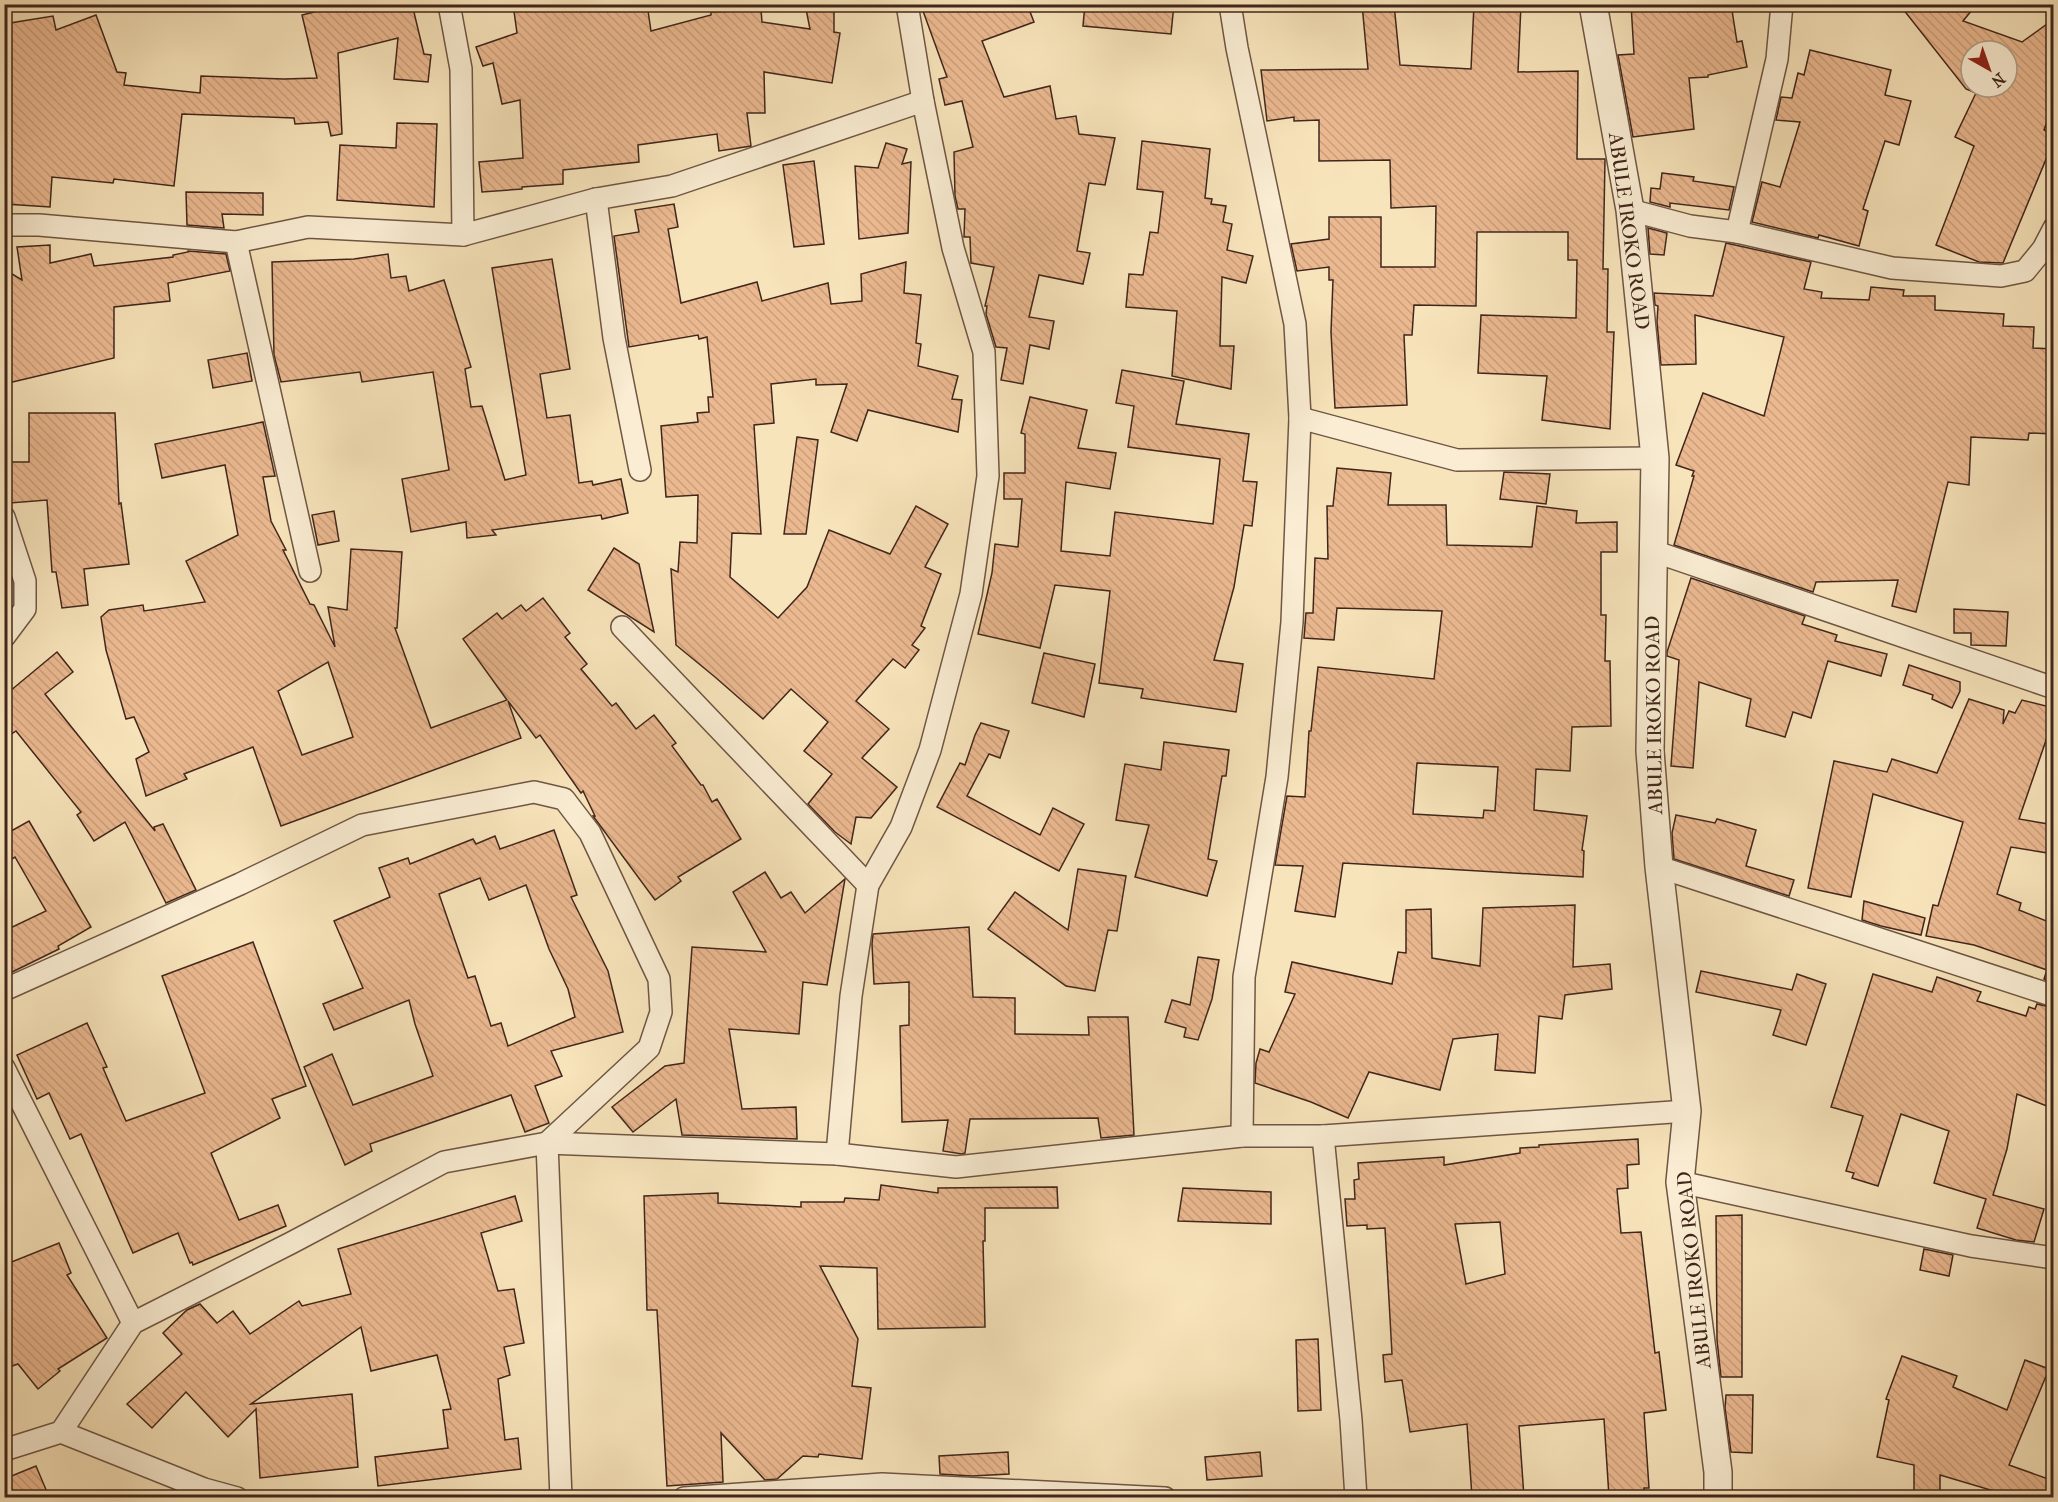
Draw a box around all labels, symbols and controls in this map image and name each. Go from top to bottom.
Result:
north arrow [1959,39,2019,99]
text: N [1987,69,2009,92]
street label: ABULE IROKO ROAD [1604,130,1654,331]
street label: ABULE IROKO ROAD [1641,616,1667,815]
street label: ABULE IROKO ROAD [1672,1170,1716,1371]

